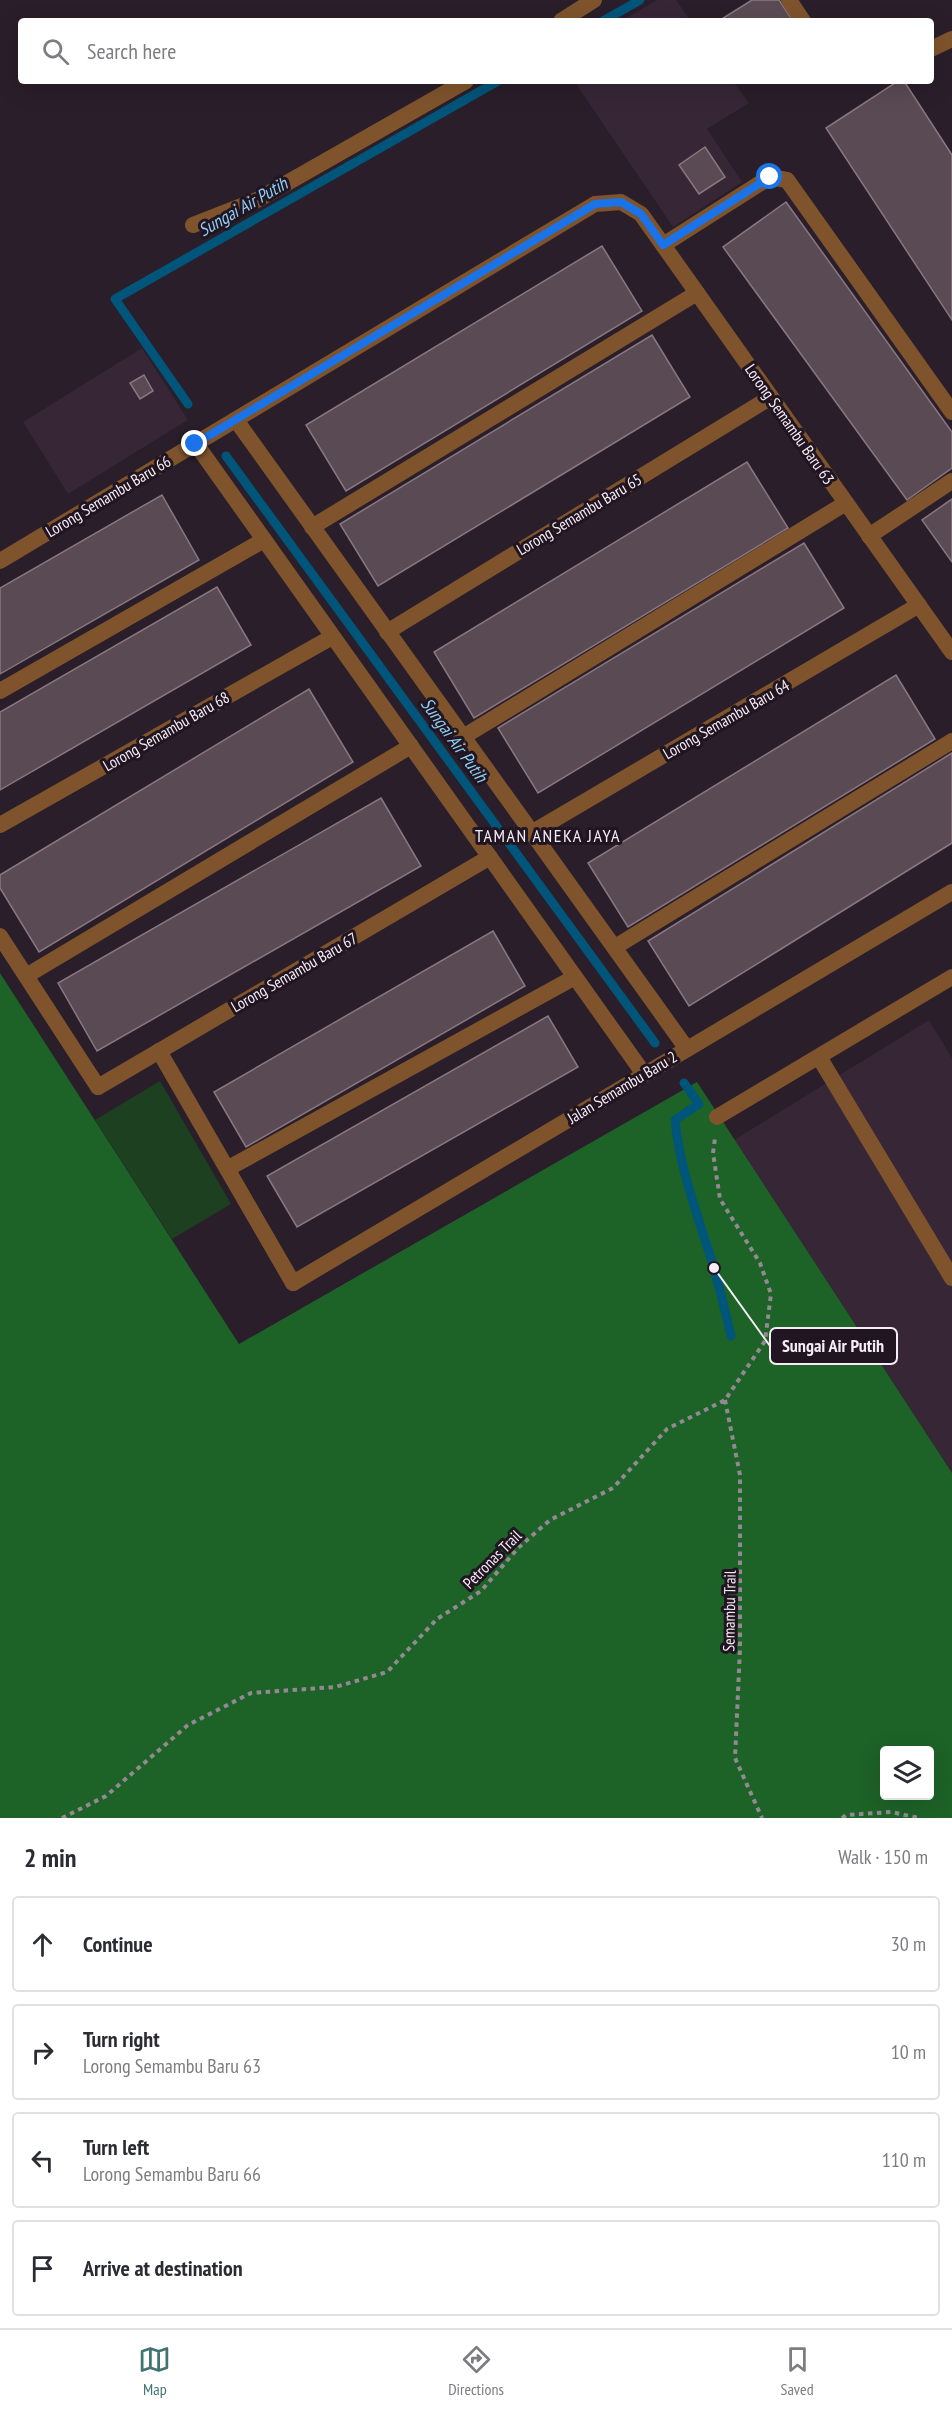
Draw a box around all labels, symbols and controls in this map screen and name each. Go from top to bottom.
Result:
search box [18,18,934,84]
icon: search [39,35,72,68]
text: Search here [87,37,176,65]
route start [756,163,782,189]
water label: Sungai Air Putih [194,171,292,241]
street label: Lorong Semambu Baru 63 [741,360,839,488]
route end [181,430,207,456]
street label: Lorong Semambu Baru 66 [42,451,174,541]
street label: Lorong Semambu Baru 65 [513,469,645,559]
street label: Lorong Semambu Baru 64 [659,675,793,763]
street label: Lorong Semambu Baru 68 [99,687,233,775]
water label: Sungai Air Putih [416,693,493,787]
district label: TAMAN ANEKA JAYA [475,824,621,847]
street label: Lorong Semambu Baru 67 [227,928,361,1016]
street label: Jalan Semambu Baru 2 [563,1046,681,1128]
callout: Sungai Air Putih [770,1328,897,1364]
text: Sungai Air Putih [782,1334,884,1357]
street label: Petronas Trail [459,1525,526,1592]
street label: Semambu Trail [718,1570,740,1652]
map controls [880,1746,934,1800]
button: layers [880,1746,934,1800]
text: 2 min [24,1841,77,1874]
text: Walk · 150 m [838,1844,928,1870]
icon: ahead [26,1928,59,1961]
text: Continue [83,1930,153,1958]
text: 30 m [891,1931,926,1957]
text: Turn right [83,2025,160,2053]
icon: right [26,2036,59,2069]
text: 10 m [891,2039,926,2065]
text: Lorong Semambu Baru 63 [83,2053,261,2079]
text: Turn left [83,2133,149,2161]
icon: left [26,2144,59,2177]
text: 110 m [882,2147,926,2173]
text: Lorong Semambu Baru 66 [83,2161,261,2187]
icon: arrive [26,2252,59,2285]
text: Arrive at destination [83,2254,243,2282]
tab: Map [138,2343,171,2399]
tab: Directions [448,2343,504,2399]
tab: Saved [781,2343,814,2399]

